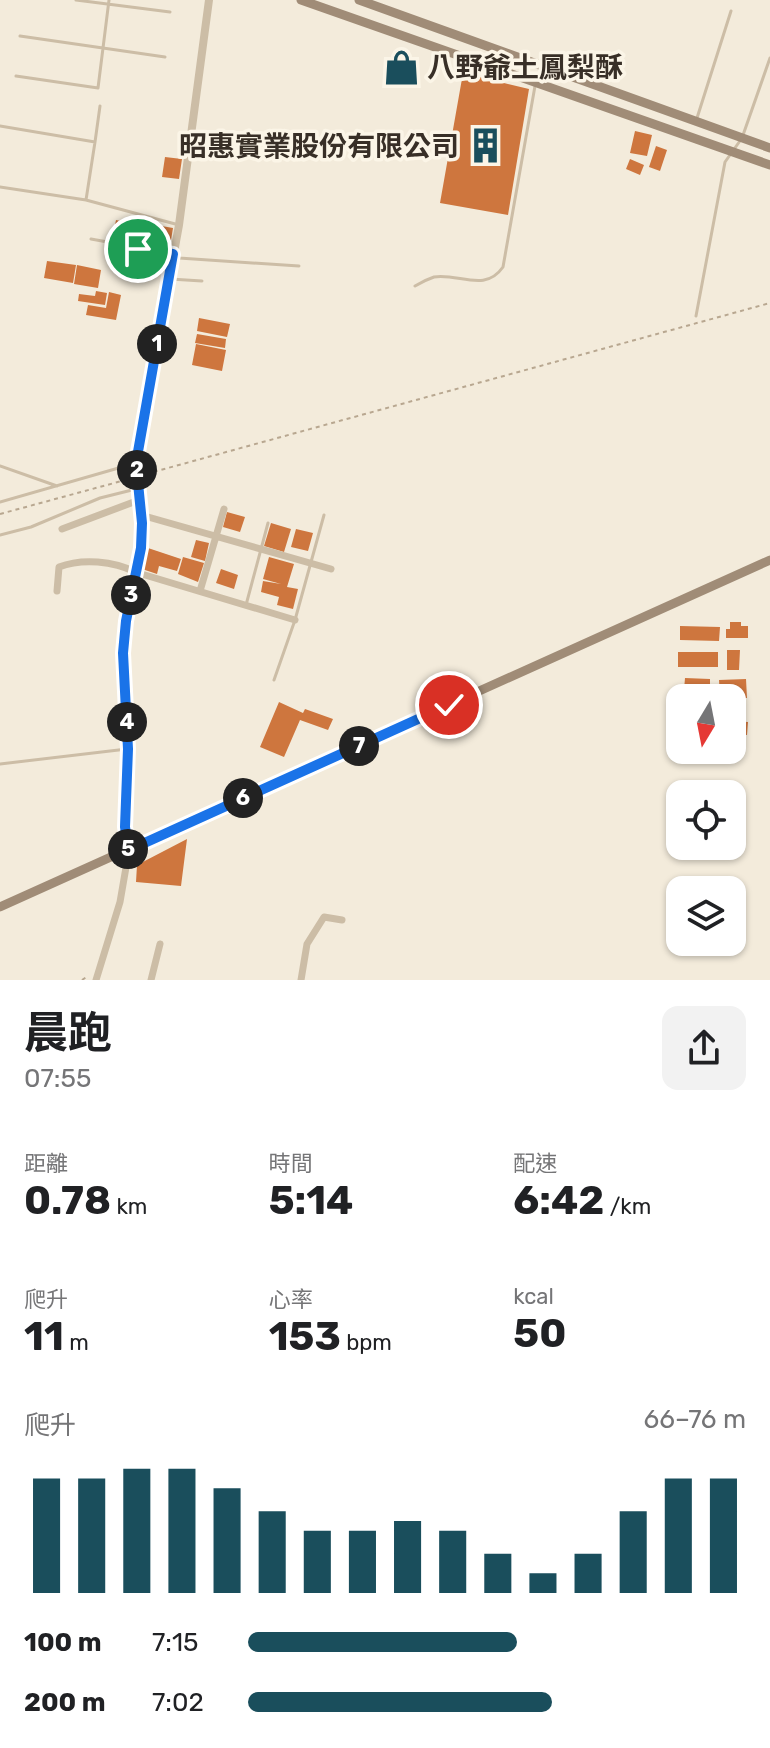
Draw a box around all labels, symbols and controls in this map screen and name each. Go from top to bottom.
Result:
shop icon: 八野爺土鳳梨酥 [382,48,420,86]
place label: 八野爺土鳳梨酥 [427,51,623,84]
building icon: 昭惠實業股份有限公司 [466,127,504,165]
place label: 昭惠實業股份有限公司 [179,130,459,163]
pin [104,215,172,283]
icon: arrive [116,227,160,271]
pin: 1 [137,324,177,364]
text: 1 [152,330,162,357]
pin: 2 [117,450,157,490]
text: 2 [130,456,144,483]
pin: 3 [111,575,151,615]
text: 3 [124,581,138,608]
pin [415,671,483,739]
icon: check [427,683,471,727]
north arrow [666,684,746,764]
map controls [666,684,746,956]
pin: 4 [107,702,147,742]
text: 4 [119,708,135,735]
pin: 7 [339,726,379,766]
text: 7 [353,732,365,759]
pin: 6 [223,778,263,818]
button: locate [666,780,746,860]
text: 6 [236,784,250,811]
pin: 5 [108,829,148,869]
text: 5 [121,835,135,862]
button: layers [666,876,746,956]
button: share [662,1006,746,1090]
text: 晨跑 [24,1007,112,1059]
text: 07:55 [24,1063,91,1094]
text: 距離 [24,1150,68,1177]
text: 時間 [269,1150,313,1177]
text: 配速 [513,1150,557,1177]
text: 0.78 [24,1177,111,1224]
text: 5:14 [269,1177,353,1224]
text: 6:42 [513,1177,604,1224]
text: km [111,1193,147,1220]
text: /km [604,1193,651,1220]
text: kcal [513,1283,554,1310]
text: 爬升 [24,1286,68,1313]
text: 心率 [269,1286,313,1313]
text: 50 [513,1310,566,1357]
text: 11 [24,1313,64,1360]
text: 153 [269,1313,341,1360]
text: m [64,1329,89,1356]
text: bpm [341,1329,392,1356]
text: 66–76 m [644,1404,746,1435]
text: 爬升 [24,1410,76,1441]
text: 100 m [24,1627,102,1658]
text: 7:15 [152,1627,199,1658]
text: 200 m [24,1687,106,1718]
text: 7:02 [152,1687,204,1718]

